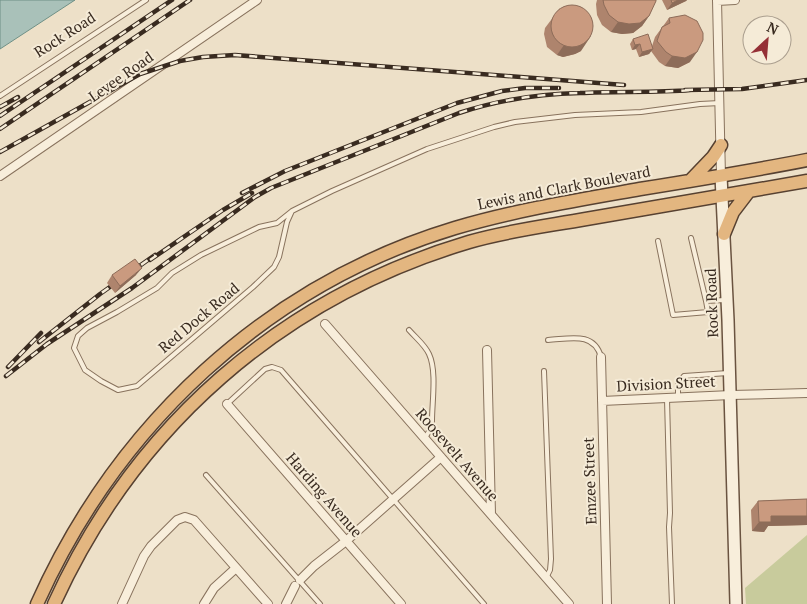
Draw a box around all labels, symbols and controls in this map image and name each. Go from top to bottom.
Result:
street label: Rock Road [30,7,99,61]
north arrow [742,15,792,65]
text: N [764,17,782,39]
street label: Levee Road [84,46,157,106]
street label: Lewis and Clark Boulevard [476,160,652,214]
street label: Rock Road [700,268,722,338]
street label: Red Dock Road [154,278,243,357]
street label: Division Street [616,370,716,396]
street label: Roosevelt Avenue [412,404,504,505]
street label: Emzee Street [577,436,601,525]
street label: Harding Avenue [282,448,367,541]

